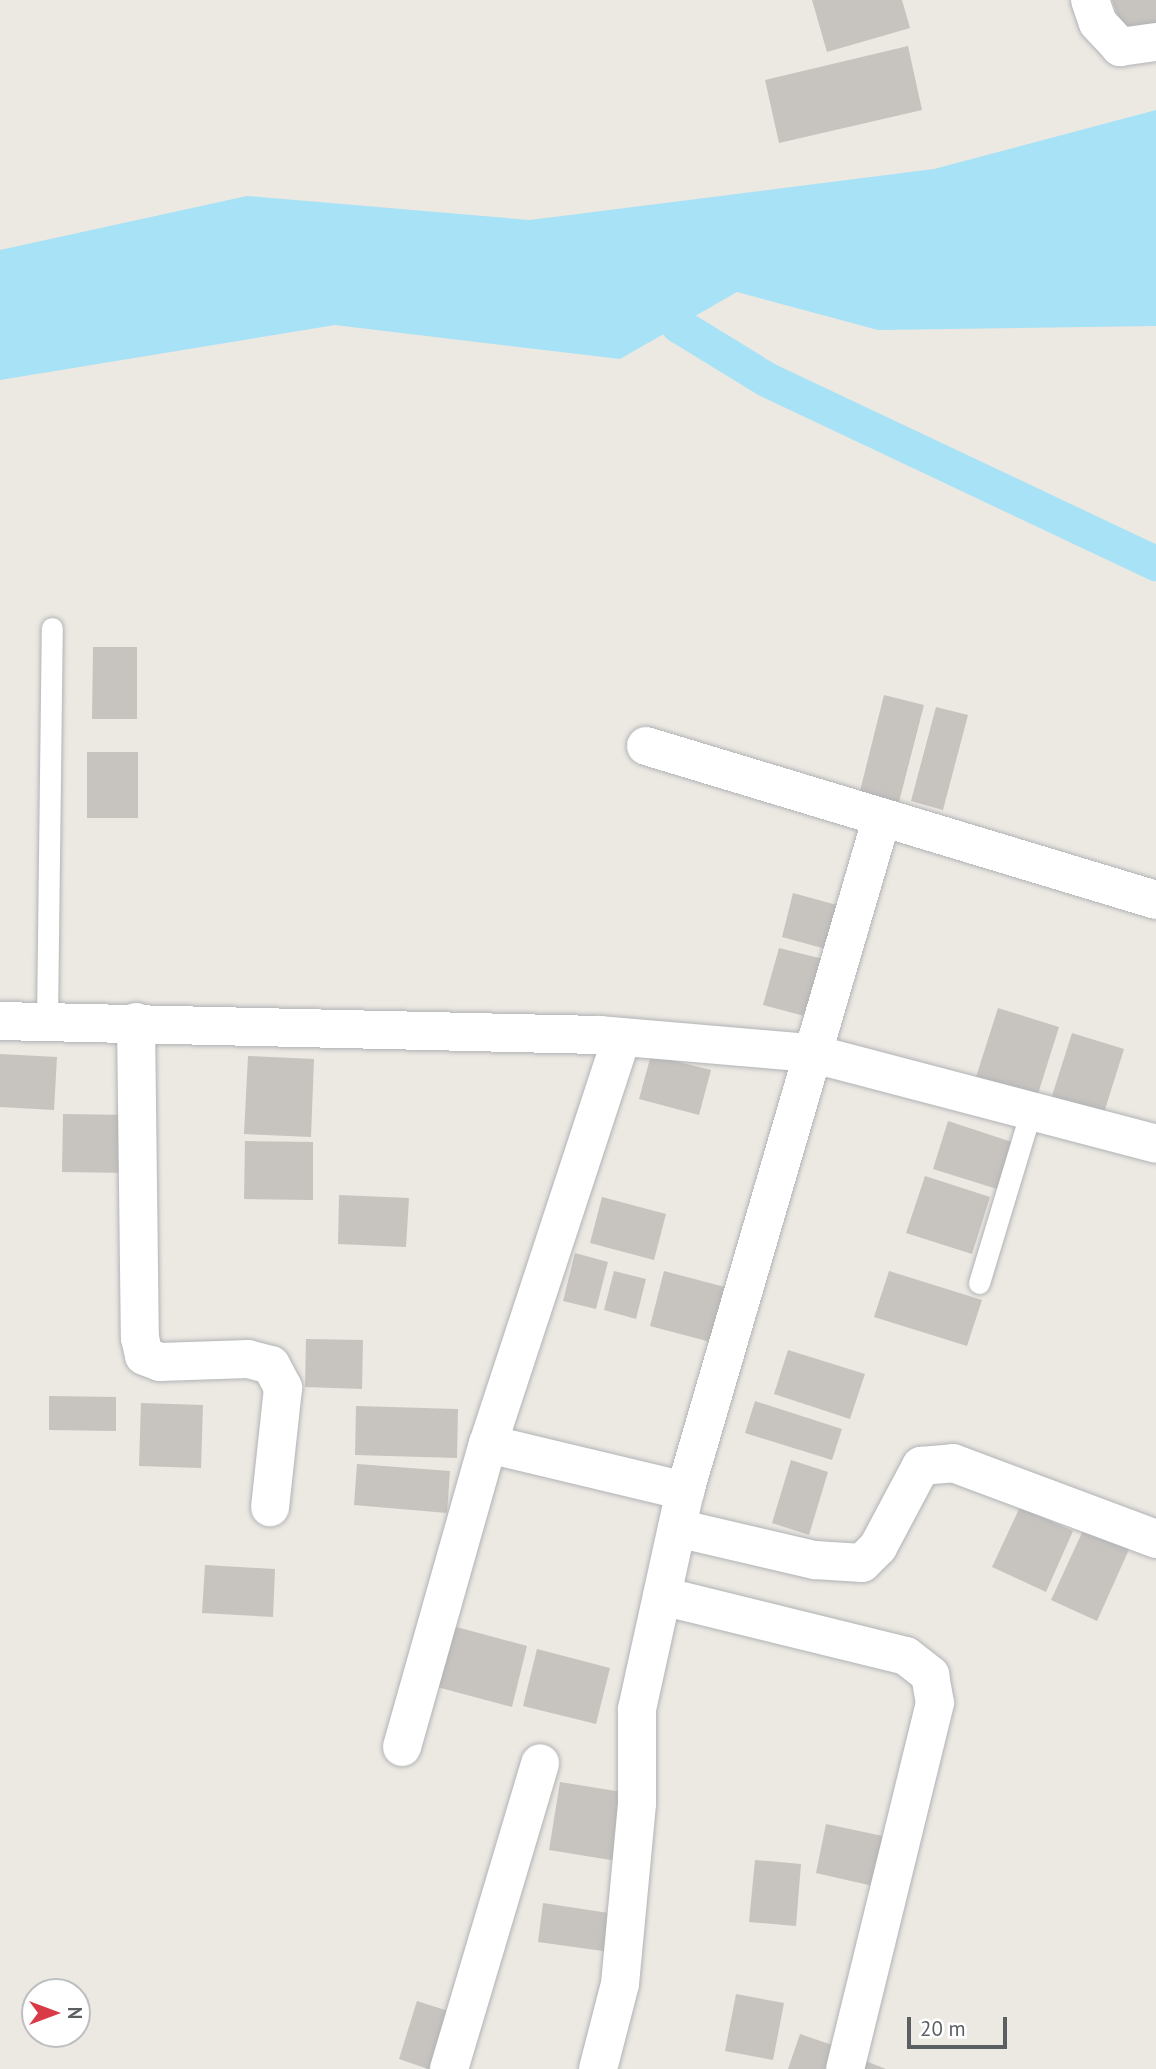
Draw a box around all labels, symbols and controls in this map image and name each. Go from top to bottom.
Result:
north arrow [21,1978,91,2048]
scale bar [911,2002,1011,2046]
text: N [63,2007,87,2019]
text: 20 m [920,2015,966,2042]

